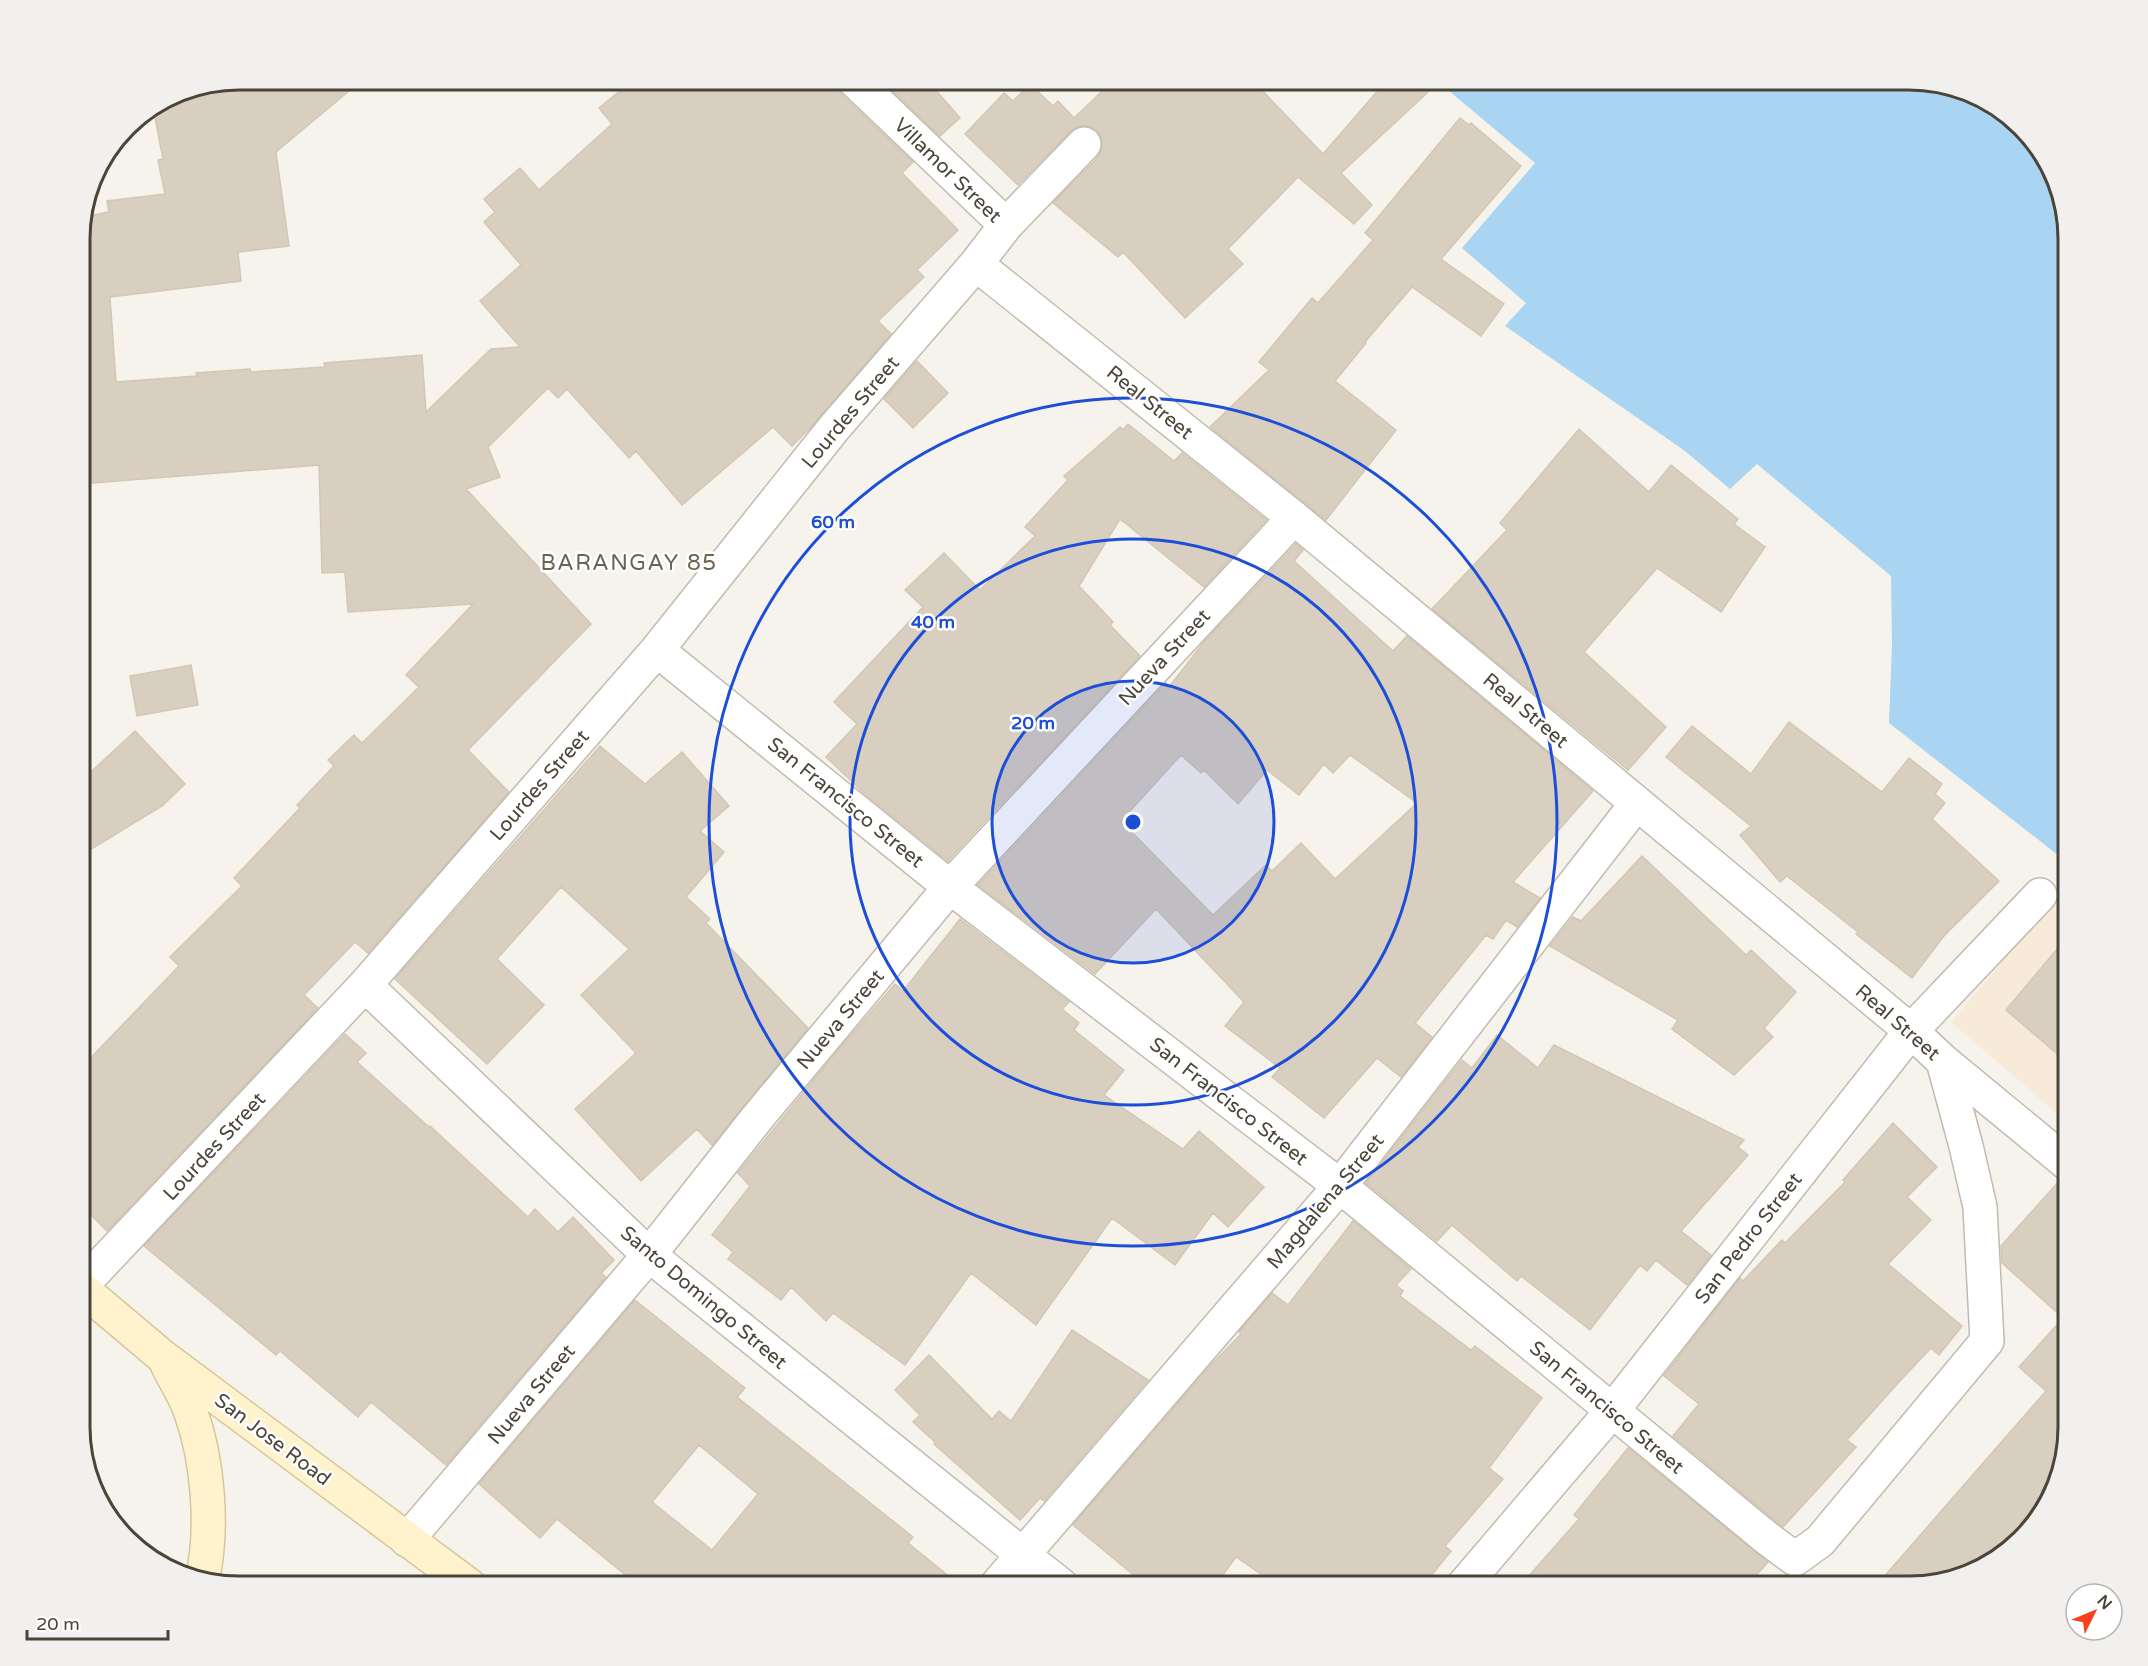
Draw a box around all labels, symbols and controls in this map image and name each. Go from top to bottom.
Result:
street label: Villamor Street [888,113,1006,228]
street label: Lourdes Street [797,351,905,474]
street label: Real Street [1101,361,1198,445]
text: 60 m [811,511,855,533]
district label: BARANGAY 85 [540,550,718,576]
street label: Nueva Street [1114,604,1216,711]
text: 40 m [911,611,955,633]
street label: Real Street [1478,668,1573,754]
text: 20 m [1011,712,1055,734]
street label: Lourdes Street [485,725,595,846]
street label: San Francisco Street [762,732,929,873]
centre of rings [1123,812,1143,832]
street label: Nueva Street [792,964,890,1075]
street label: Real Street [1850,980,1945,1066]
street label: San Francisco Street [1145,1033,1312,1171]
street label: Lourdes Street [159,1087,271,1206]
street label: Magdalena Street [1262,1129,1390,1274]
street label: San Pedro Street [1690,1168,1808,1309]
street label: Santo Domingo Street [615,1221,792,1375]
street label: San Francisco Street [1524,1336,1689,1480]
street label: Nueva Street [483,1339,581,1450]
street label: San Jose Road [210,1388,335,1491]
north arrow [2064,1582,2124,1642]
text: N [2093,1591,2116,1614]
scale bar [27,1603,168,1641]
text: 20 m [36,1613,80,1635]

